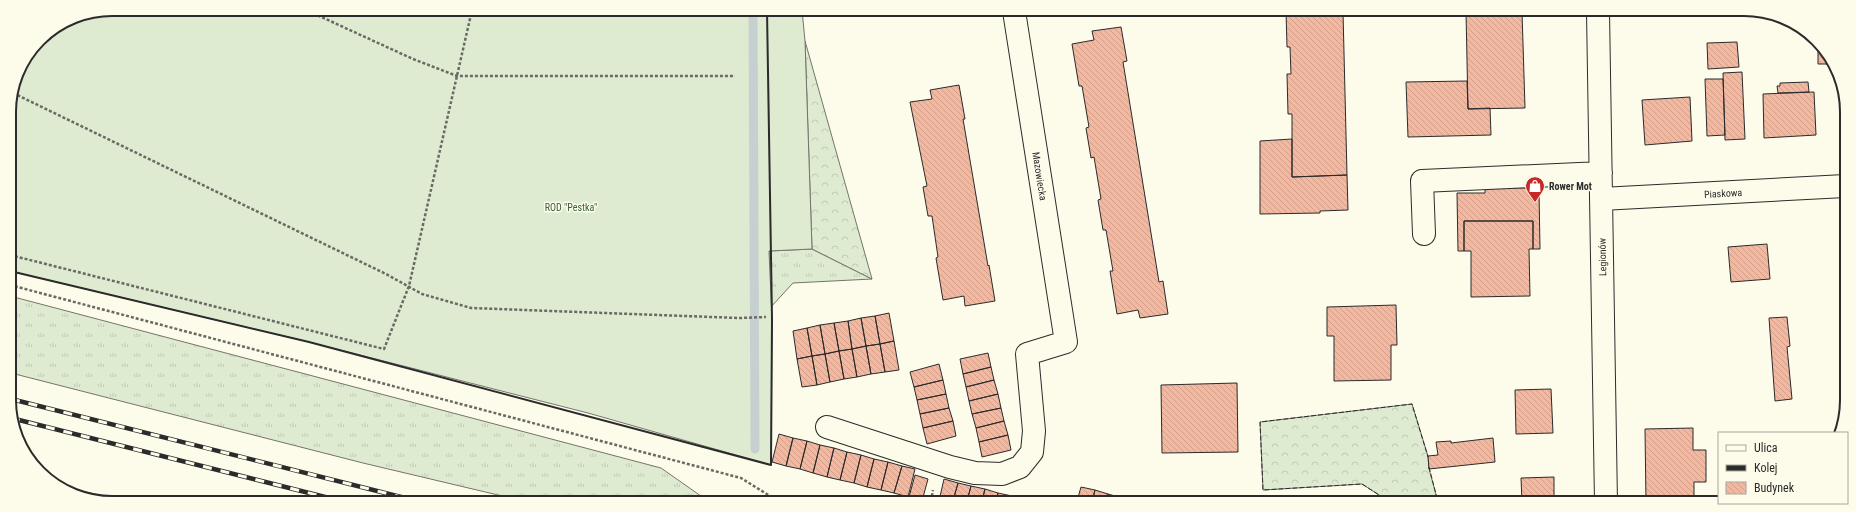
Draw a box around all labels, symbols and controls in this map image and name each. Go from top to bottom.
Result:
street label: Mazowiecka [1030,151,1049,201]
shop icon: Rower Mot [1524,175,1546,203]
place label: Rower Mot [1549,181,1592,192]
street label: Piaskowa [1704,187,1742,200]
park label: ROD "Pestka" [545,202,597,213]
street label: Legionów [1597,237,1608,276]
legend [1718,432,1848,504]
text: Ulica [1754,441,1778,455]
text: Kolej [1754,461,1777,475]
text: Budynek [1754,481,1795,495]

